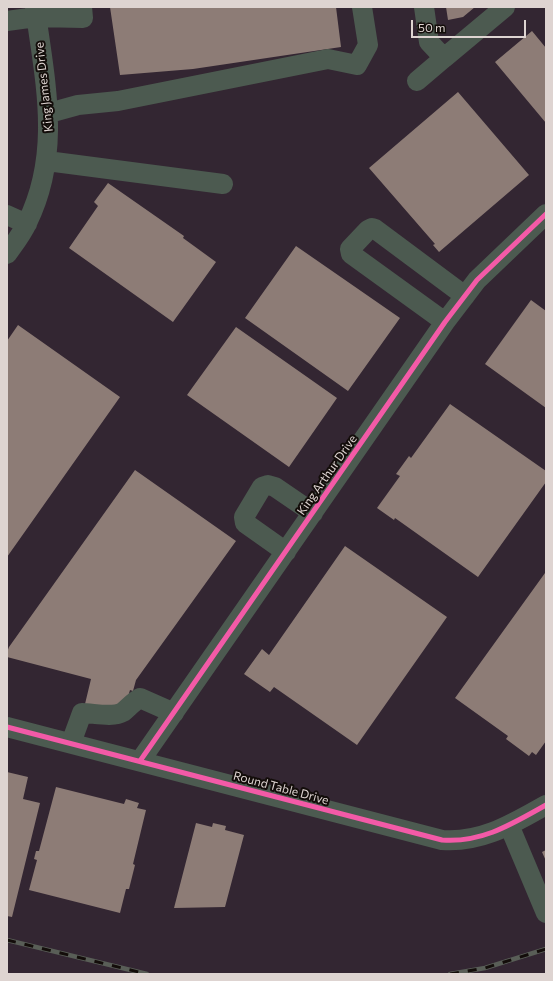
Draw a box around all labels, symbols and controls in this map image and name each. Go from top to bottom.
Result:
scale bar [413,12,528,38]
text: 50 m [418,20,446,34]
street label: King James Drive [32,41,56,133]
street label: King Arthur Drive [294,432,360,518]
street label: Round Table Drive [232,768,330,808]

